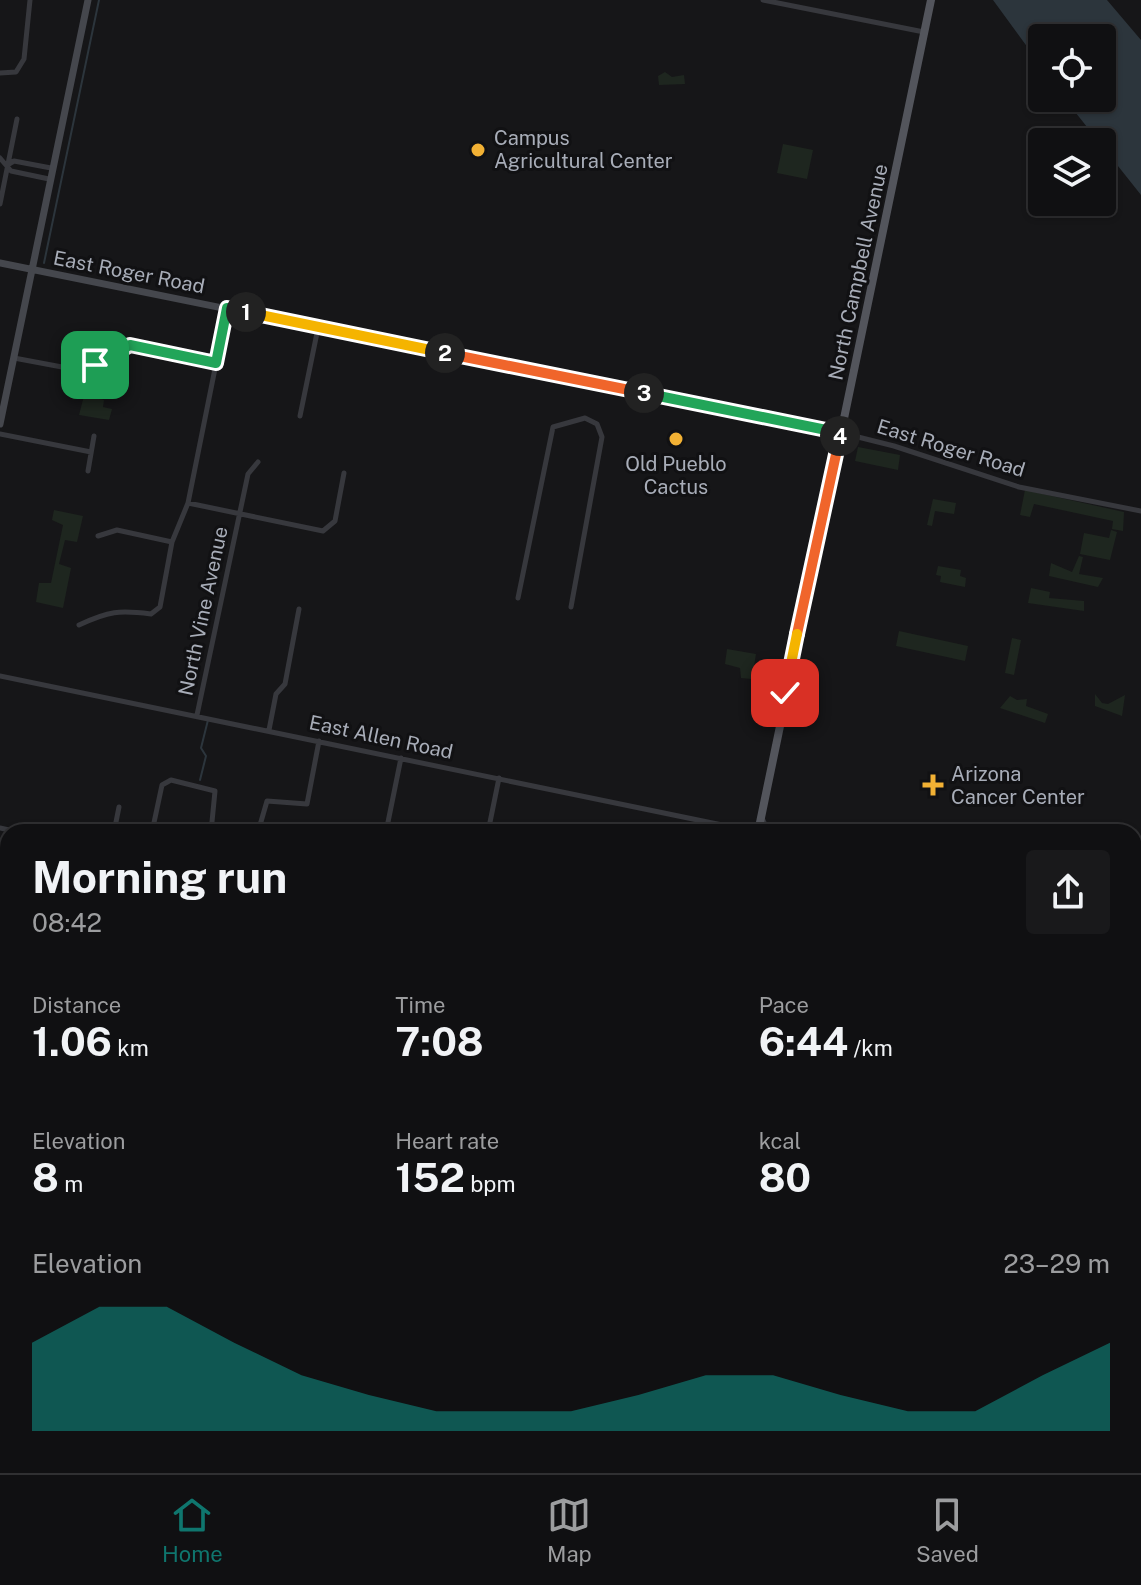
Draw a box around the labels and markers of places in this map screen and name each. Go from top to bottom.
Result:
place label: Campus Agricultural Center [494,126,673,173]
marker: Campus Agricultural Center [469,141,487,159]
pin: 1 [226,292,266,332]
pin [61,331,129,399]
pin: 2 [425,333,465,373]
pin: 3 [624,373,664,413]
pin: 4 [820,416,860,456]
marker: Old Pueblo Cactus [667,430,685,448]
place label: Old Pueblo Cactus [625,452,727,499]
pin [751,659,819,727]
place label: Arizona Cancer Center [951,762,1085,809]
marker: Arizona Cancer Center [922,774,944,796]

